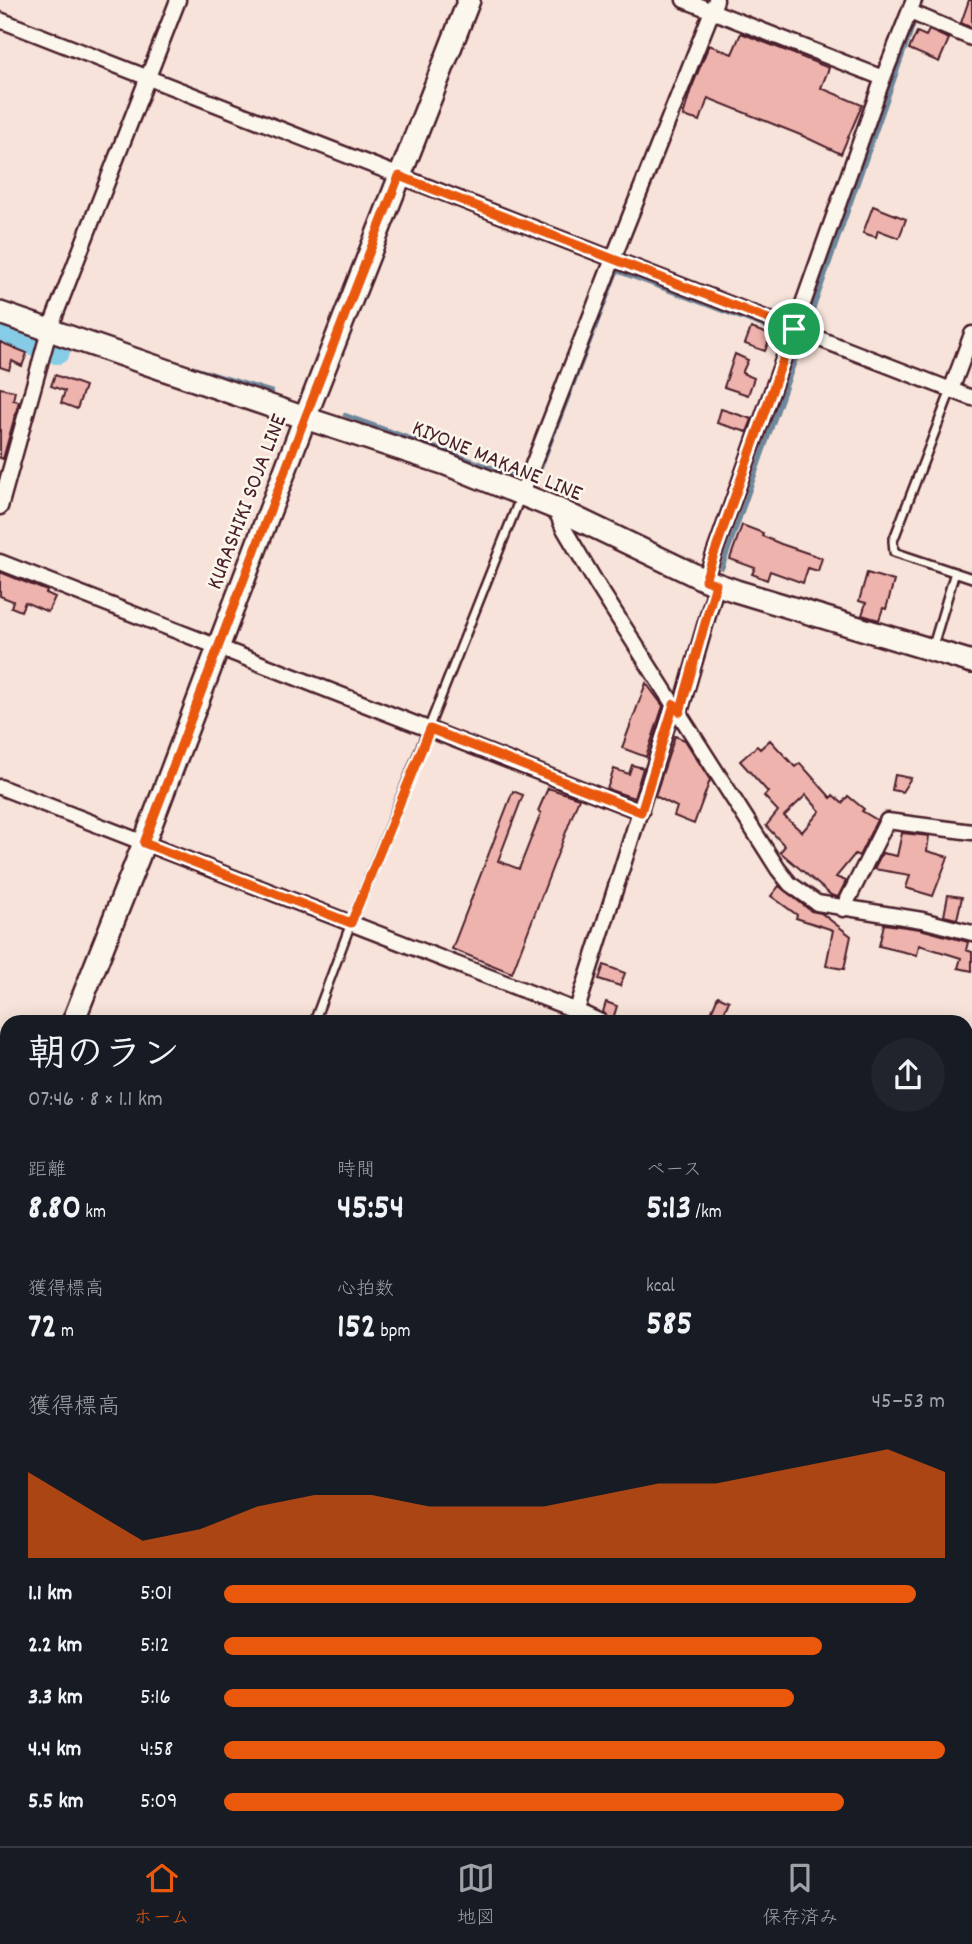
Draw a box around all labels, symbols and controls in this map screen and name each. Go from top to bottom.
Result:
pin [764,299,824,359]
icon: arrive [775,310,813,348]
street label: KURASHIKI SOJA LINE [200,409,297,595]
street label: KIYONE MAKANE LINE [407,413,587,512]
text: 朝のラン [28,1030,180,1085]
button: share [871,1038,945,1112]
text: 07:46 · 8 × 1.1 km [28,1084,163,1117]
text: 距離 [28,1158,66,1185]
text: 時間 [337,1158,375,1185]
text: ペース [646,1158,702,1185]
text: 8.80 [28,1185,81,1235]
text: 45:54 [337,1185,404,1235]
text: 5:13 [646,1185,691,1235]
text: km [81,1200,106,1227]
text: /km [691,1200,722,1227]
text: kcal [646,1274,675,1301]
text: 獲得標高 [28,1277,104,1304]
text: 心拍数 [337,1277,394,1304]
text: 585 [646,1301,692,1351]
text: 72 [28,1304,57,1354]
text: 152 [337,1304,376,1354]
text: m [57,1319,74,1346]
text: bpm [376,1319,411,1346]
text: 45–53 m [871,1386,945,1419]
text: 獲得標高 [28,1392,120,1425]
text: 1.1 km [28,1578,72,1611]
text: 5:01 [140,1578,172,1611]
text: 2.2 km [28,1630,82,1663]
text: 5:12 [140,1630,170,1663]
text: 3.3 km [28,1682,83,1715]
text: 5:16 [140,1682,171,1715]
text: 4.4 km [28,1734,81,1767]
text: 4:58 [140,1734,173,1767]
text: 5.5 km [28,1786,84,1819]
text: 5:09 [140,1786,178,1819]
tab: ホーム [134,1859,190,1933]
tab: 地図 [457,1859,495,1933]
tab: 保存済み [762,1859,838,1933]

